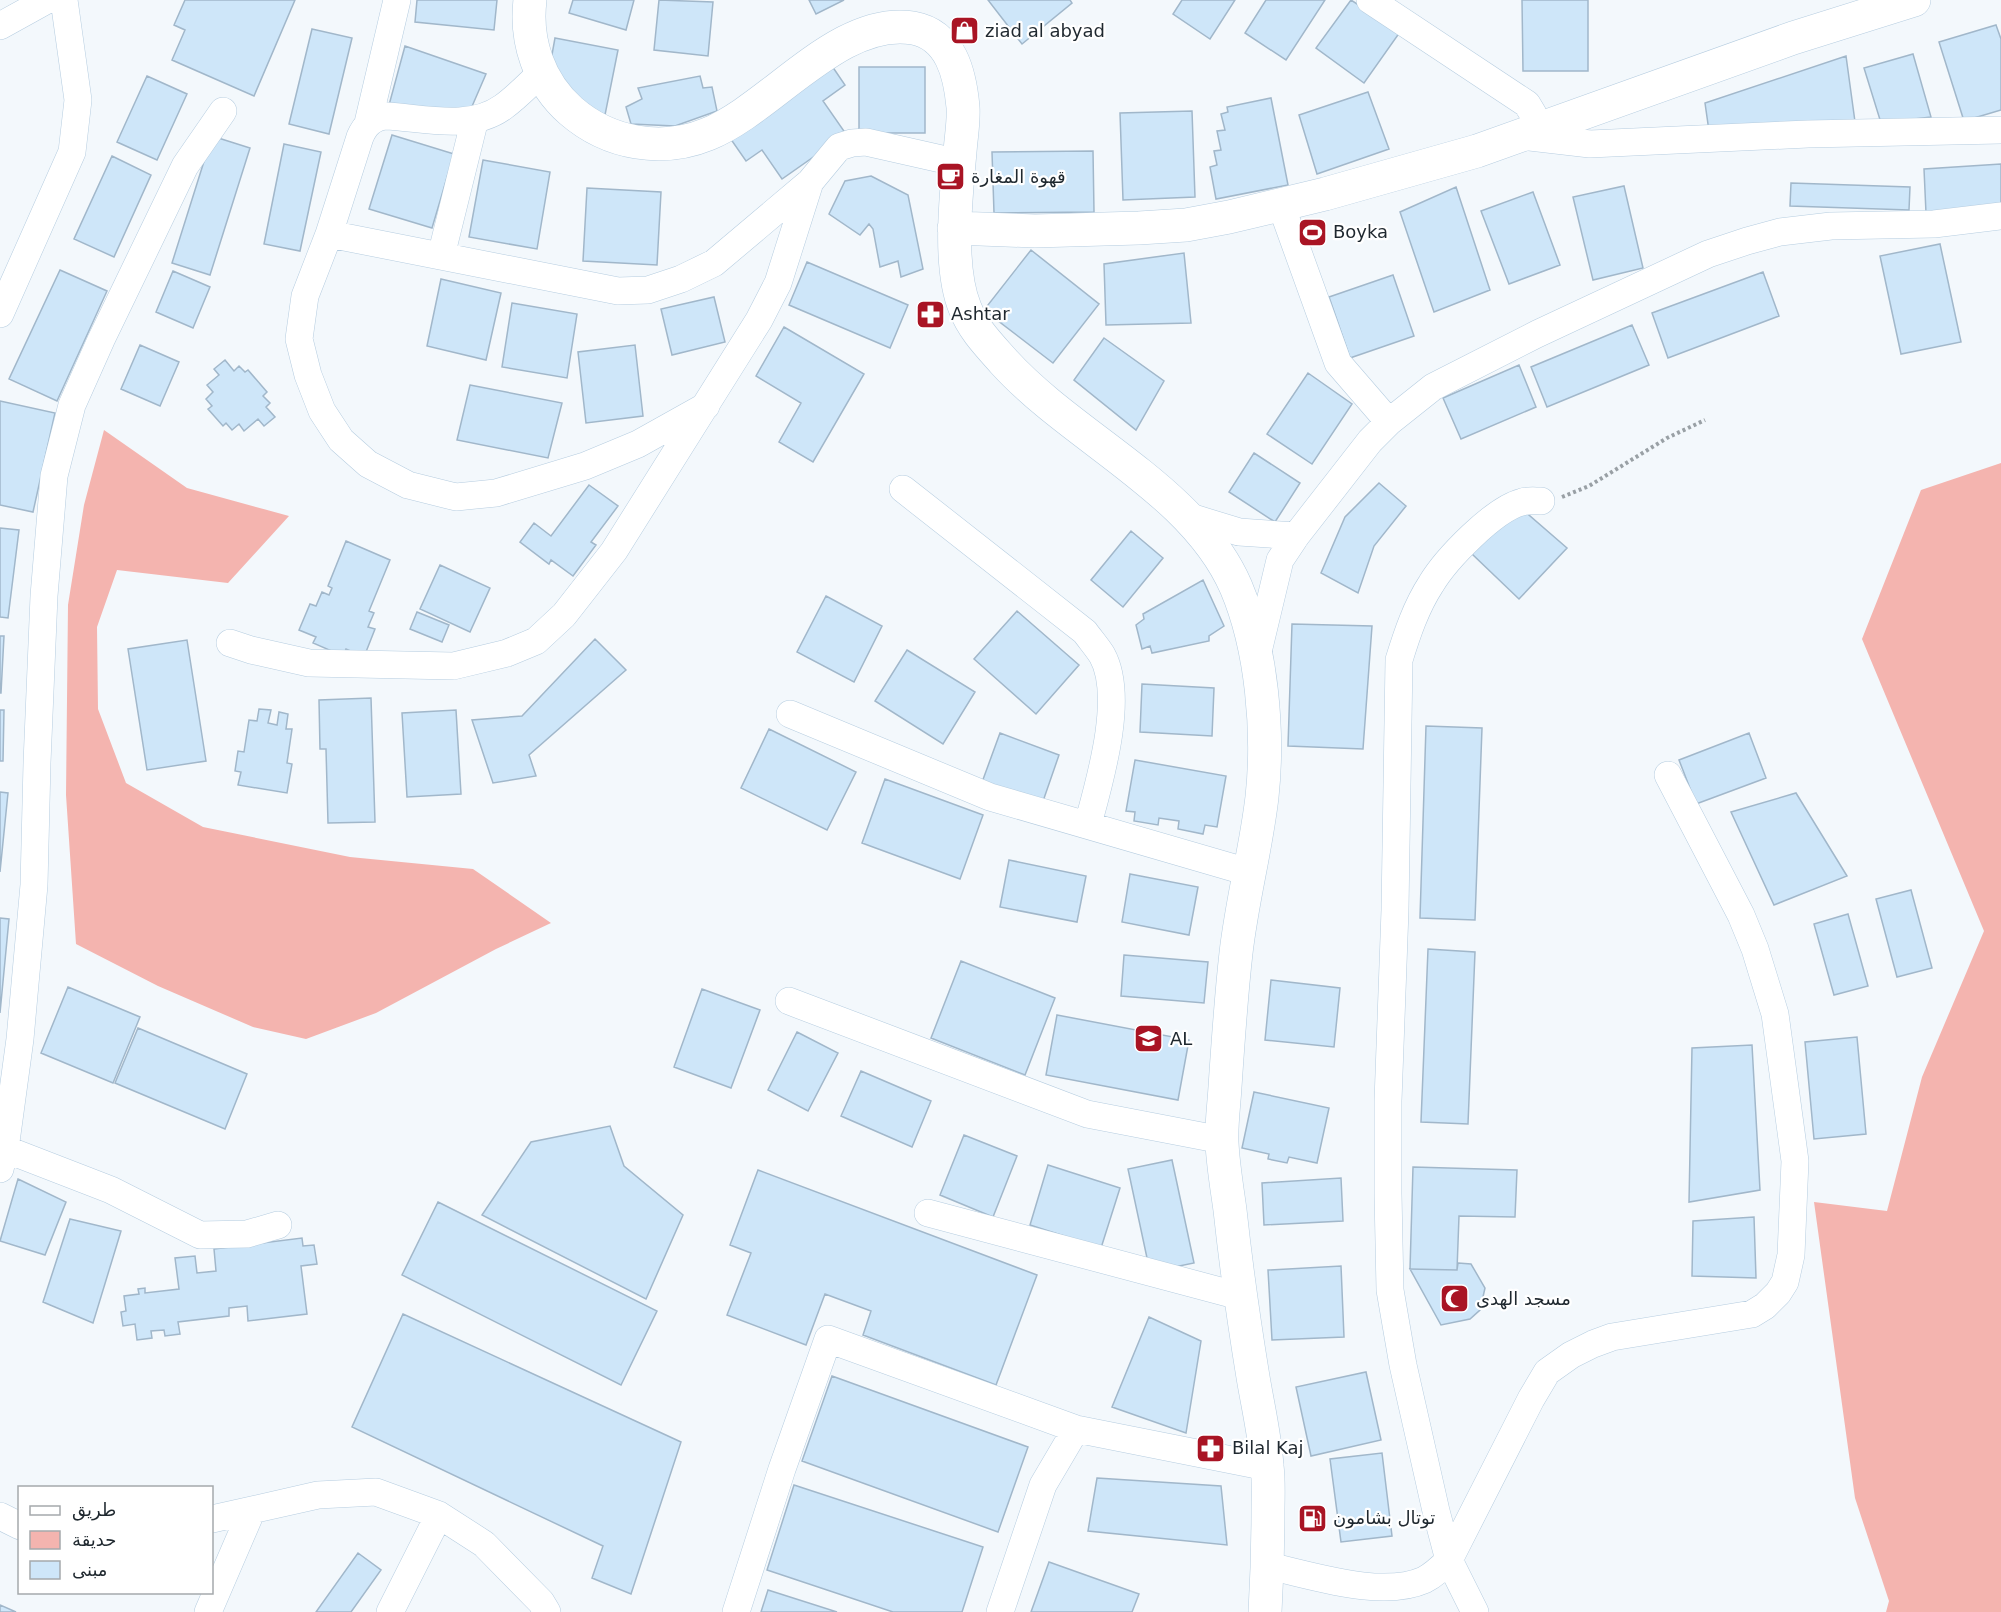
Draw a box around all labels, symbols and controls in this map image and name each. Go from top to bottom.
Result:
shop icon: ziad al abyad [948,15,980,47]
place label: ziad al abyad [985,20,1105,41]
cafe icon: قهوة المغارة [934,161,966,193]
place label: قهوة المغارة [971,166,1066,188]
sports icon: Boyka [1296,216,1328,248]
place label: Boyka [1333,221,1388,242]
pharmacy icon: Ashtar [914,298,946,330]
place label: Ashtar [951,303,1010,324]
school or university icon: AL [1133,1023,1165,1055]
place label: AL [1170,1028,1192,1049]
mosque icon: مسجد الهدى [1439,1283,1471,1315]
place label: مسجد الهدى [1476,1288,1571,1310]
pharmacy icon: Bilal Kaj [1195,1432,1227,1464]
place label: Bilal Kaj [1232,1437,1304,1458]
legend [18,1486,213,1594]
text: طريق [72,1499,116,1521]
fuel station icon: توتال بشامون [1296,1502,1328,1534]
place label: توتال بشامون [1333,1507,1435,1529]
text: حديقة [72,1529,116,1550]
text: مبنى [72,1559,108,1580]

